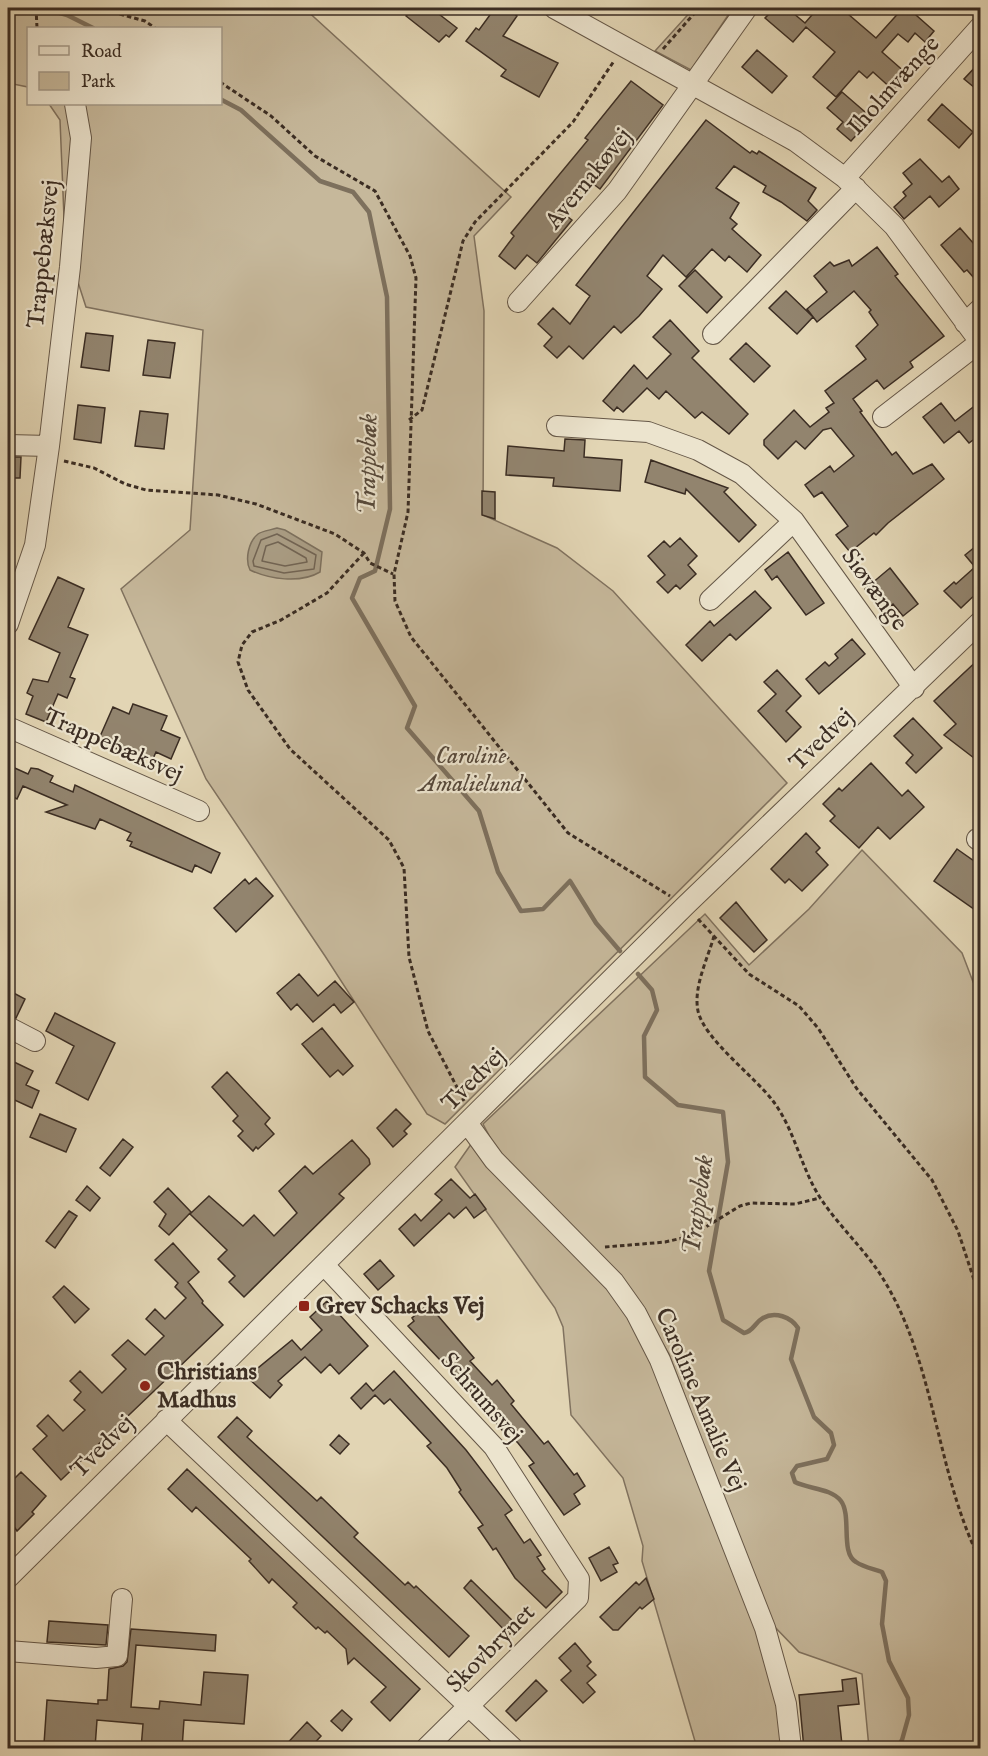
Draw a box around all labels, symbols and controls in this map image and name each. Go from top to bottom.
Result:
legend [27,27,222,105]
street label: Iholmvænge [841,30,947,142]
text: Road [81,41,122,64]
text: Park [81,71,116,94]
street label: Avernakøvej [538,122,639,237]
street label: Trappebæksvej [21,178,67,330]
water label: Trappebæk [351,413,385,515]
street label: Siøvænge [834,543,914,637]
street label: Trappebæksvej [39,702,187,790]
street label: Tvedvej [783,702,861,778]
park label: Caroline Amalielund [416,741,524,800]
street label: Tvedvej [435,1041,513,1119]
water label: Trappebæk [675,1152,721,1257]
place label: Grev Schacks Vej [316,1291,485,1322]
marker: Grev Schacks Vej [297,1299,311,1313]
street label: Caroline Amalie Vej [647,1303,753,1497]
street label: Schrumsvej [433,1346,529,1450]
place label: Christians Madhus [157,1357,257,1416]
marker: Christians Madhus [138,1379,152,1393]
street label: Tvedvej [64,1408,142,1486]
street label: Skovbrynet [440,1598,542,1700]

